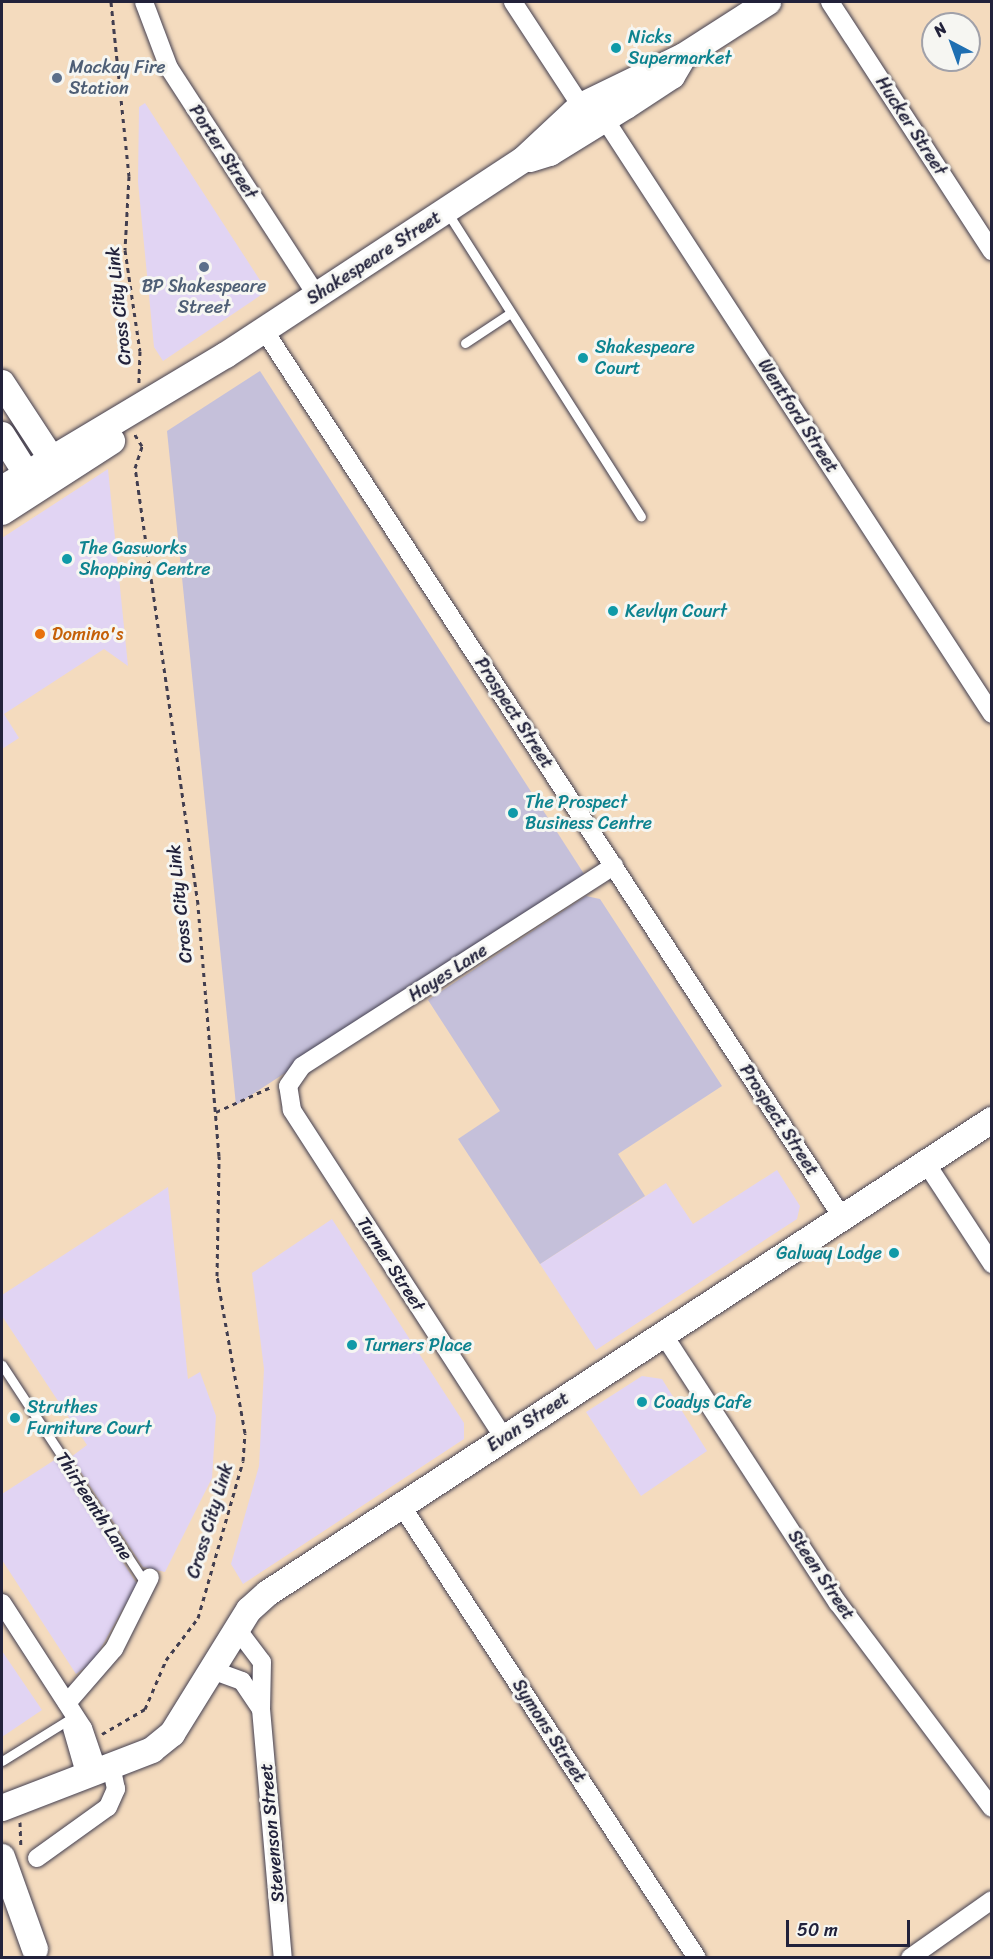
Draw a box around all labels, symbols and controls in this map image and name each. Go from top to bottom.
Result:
north arrow [921,12,981,72]
text: N [926,15,954,44]
place label: Nicks Supermarket [628,27,731,70]
marker: Nicks Supermarket [609,41,623,55]
place label: Mackay Fire Station [69,57,166,100]
marker: Mackay Fire Station [50,71,64,85]
street label: Hucker Street [871,72,951,180]
street label: Porter Street [184,100,262,204]
street label: Shakespeare Street [302,206,446,310]
street label: Cross City Link [102,246,136,366]
marker: BP Shakespeare Street [197,260,211,274]
place label: BP Shakespeare Street [141,276,267,318]
place label: Shakespeare Court [595,337,695,380]
marker: Shakespeare Court [576,351,590,365]
street label: Wentford Street [753,355,843,477]
place label: The Gasworks Shopping Centre [79,538,211,580]
marker: The Gasworks Shopping Centre [60,552,74,566]
place label: Kevlyn Court [625,600,728,622]
marker: Kevlyn Court [606,604,620,618]
place label: Domino's [52,623,123,645]
marker: Domino's [33,627,47,641]
street label: Prospect Street [470,653,558,773]
place label: The Prospect Business Centre [525,792,653,834]
marker: The Prospect Business Centre [506,806,520,820]
street label: Cross City Link [163,844,197,964]
street label: Hayes Lane [405,940,491,1006]
street label: Prospect Street [735,1060,823,1180]
street label: Turner Street [352,1213,430,1315]
place label: Galway Lodge [776,1242,882,1264]
marker: Galway Lodge [887,1246,901,1260]
place label: Turners Place [364,1334,472,1356]
marker: Turners Place [345,1338,359,1352]
street label: Evan Street [483,1387,573,1457]
place label: Coadys Cafe [654,1391,752,1413]
marker: Coadys Cafe [635,1395,649,1409]
place label: Struthes Furniture Court [27,1397,152,1440]
marker: Struthes Furniture Court [8,1411,22,1425]
street label: Thirteenth Lane [51,1448,137,1564]
street label: Cross City Link [182,1461,238,1581]
street label: Steen Street [783,1526,859,1624]
street label: Symons Street [508,1675,590,1787]
street label: Stevenson Street [255,1762,289,1904]
scale bar [789,1908,914,1946]
text: 50 m [797,1914,838,1946]

